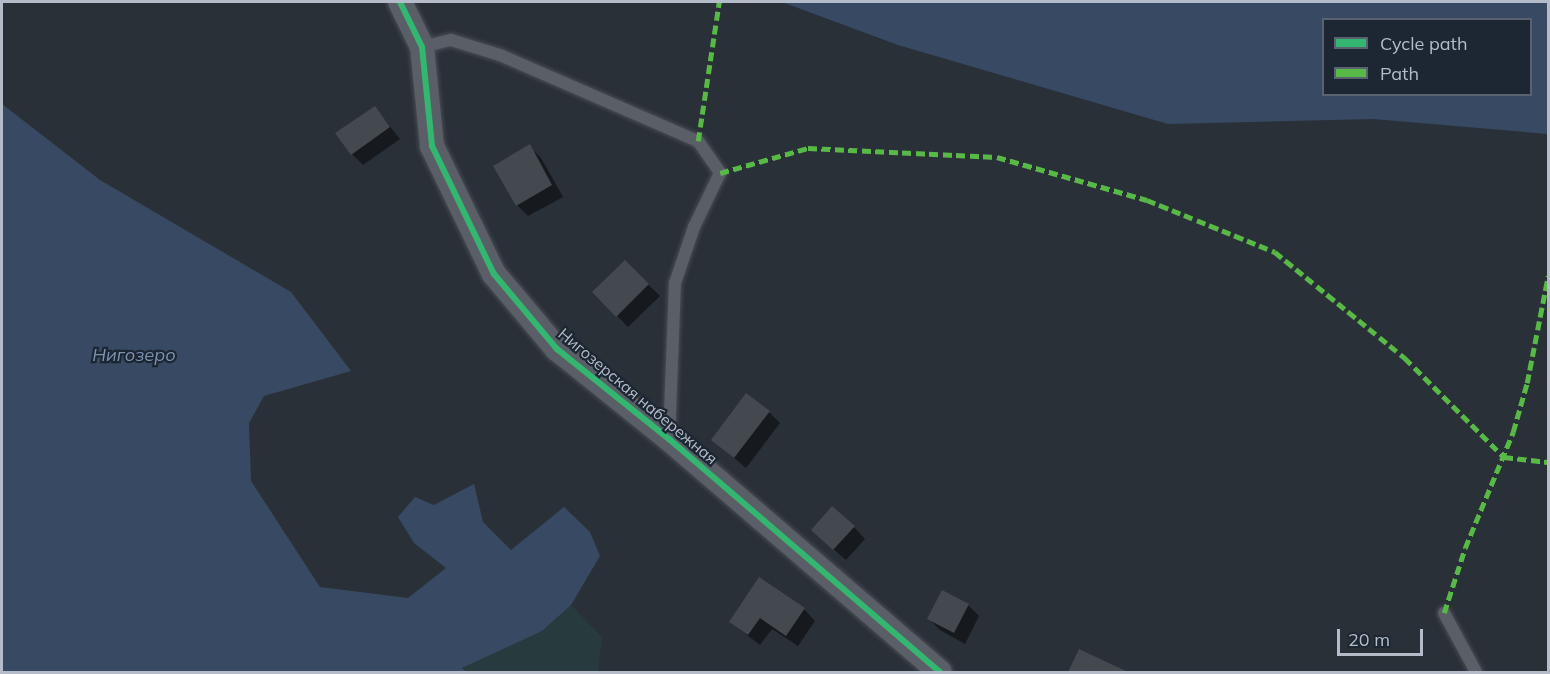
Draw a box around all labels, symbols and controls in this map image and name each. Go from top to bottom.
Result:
legend [1322,18,1532,96]
text: Cycle path [1380,32,1467,55]
text: Path [1380,62,1419,85]
street label: Нигозерская набережная [555,324,721,468]
water label: Нигозеро [92,344,176,366]
scale bar [1340,617,1426,655]
text: 20 m [1348,628,1390,651]

